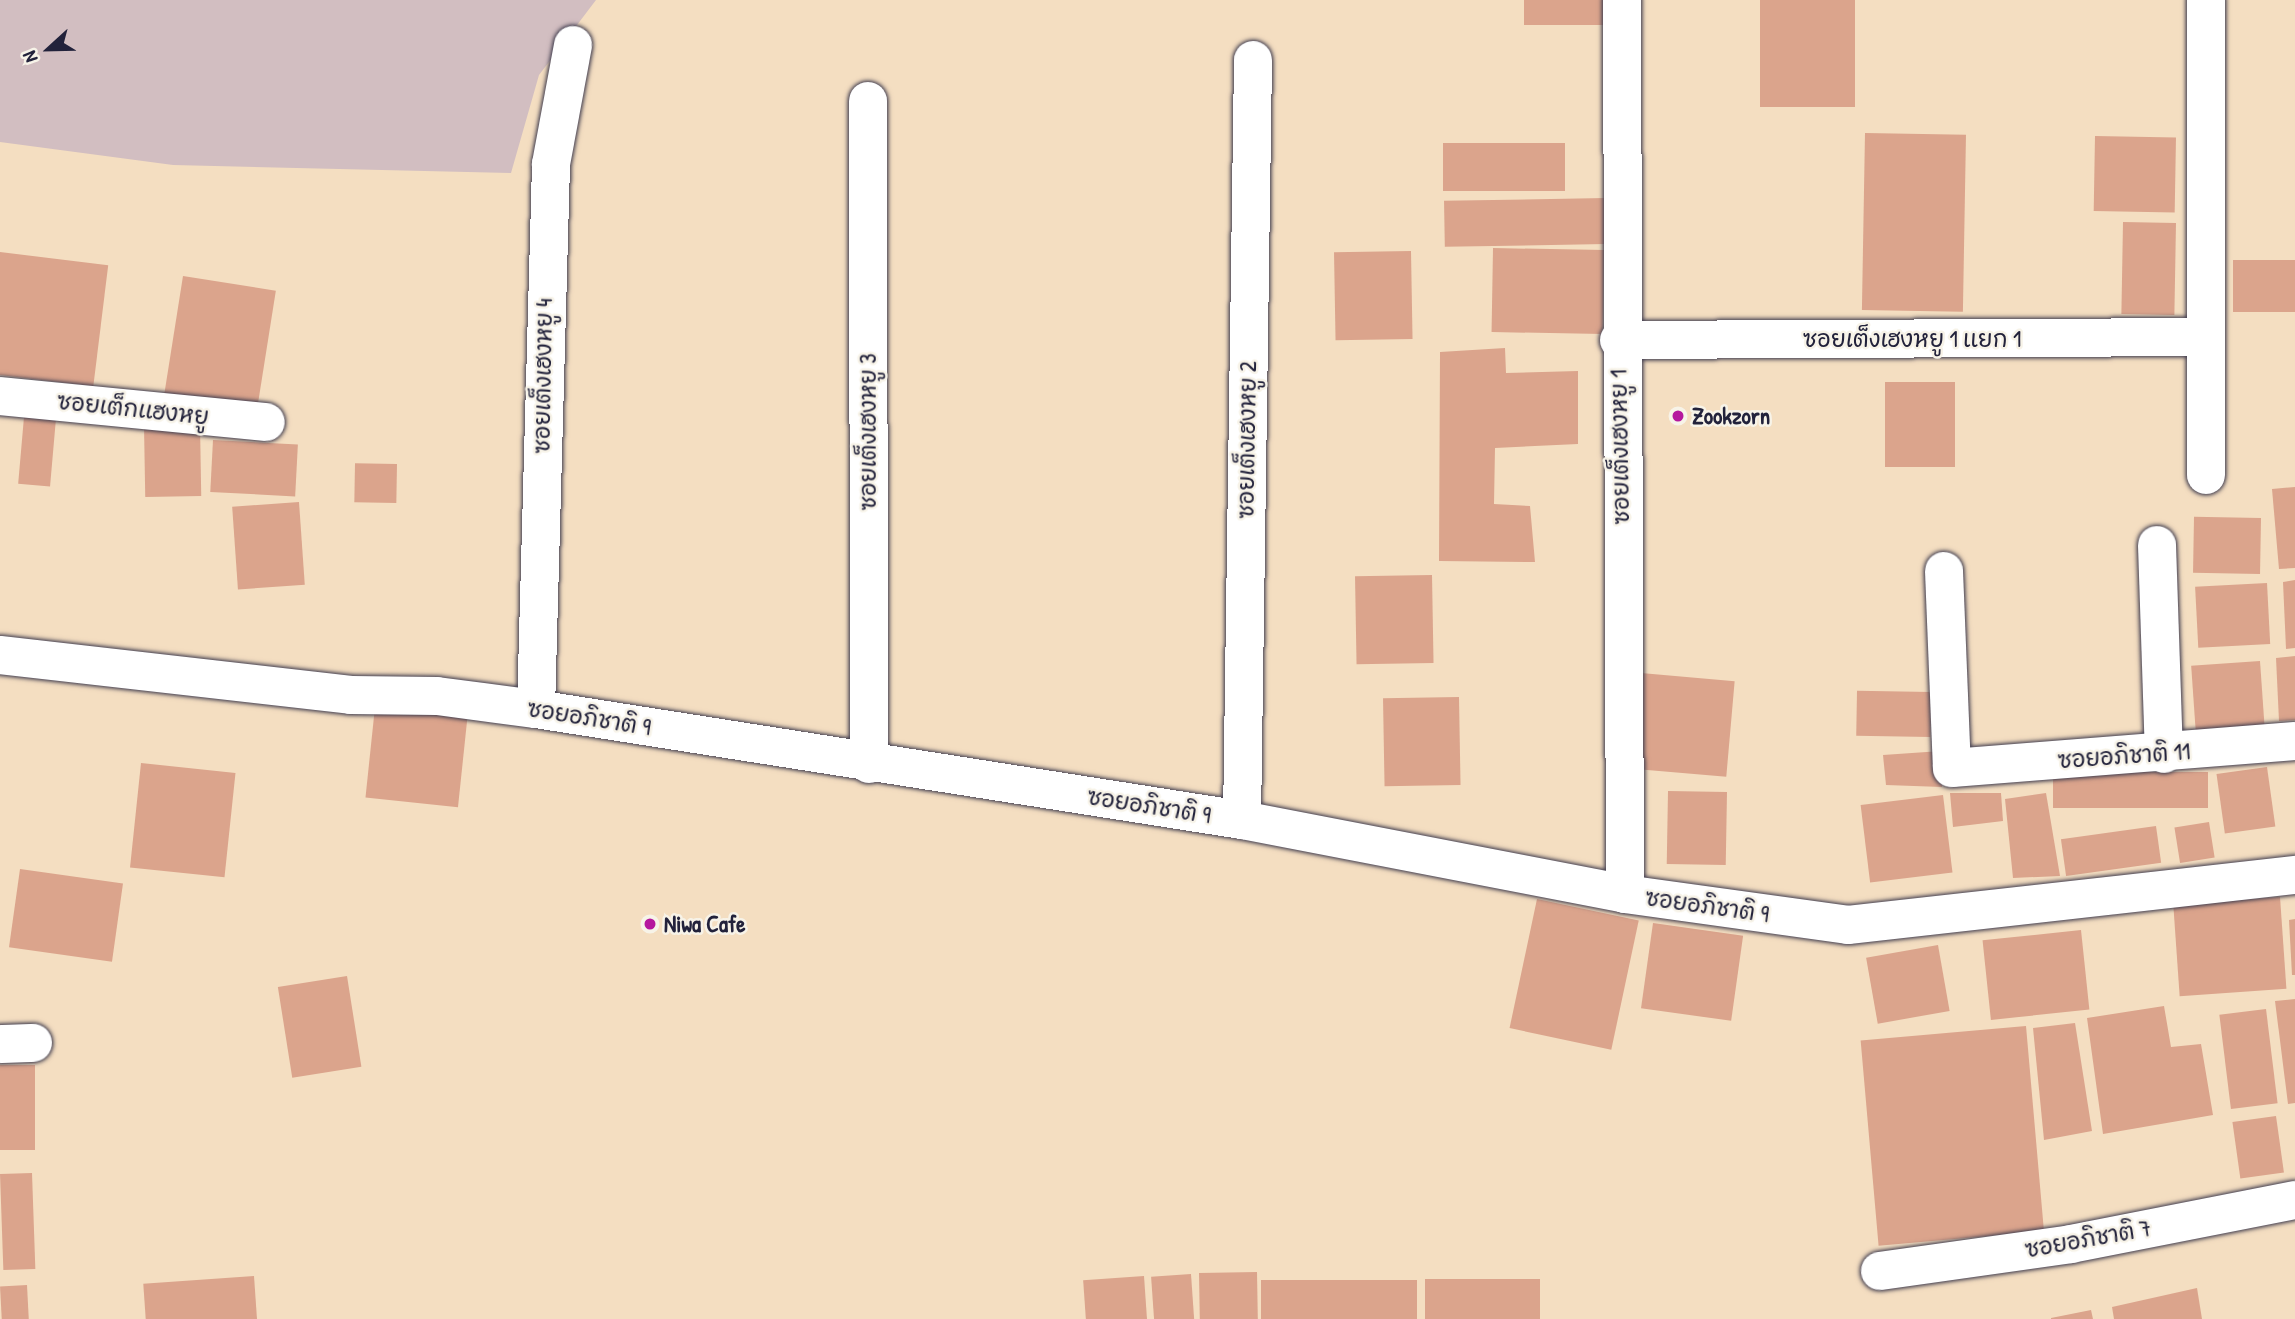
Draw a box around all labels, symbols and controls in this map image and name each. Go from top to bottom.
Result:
north arrow [14,14,84,84]
text: N [16,47,43,66]
street label: ซอยเต็งเฮงหยู 4 [528,298,558,454]
street label: ซอยเต็งเฮงหยู 1 แยก 1 [1803,325,2021,353]
street label: ซอยเต็งเฮงหยู 3 [854,354,882,510]
street label: ซอยเต็งเฮงหยู 2 [1232,361,1262,519]
street label: ซอยเต็งเฮงหยู 1 [1605,369,1635,525]
street label: ซอยเต็กแฮงหยู [56,387,210,431]
place label: Zookzorn [1692,402,1770,430]
marker: Zookzorn [1670,408,1686,424]
street label: ซอยอภิชาติ 9 [525,695,653,741]
street label: ซอยอภิชาติ 11 [2057,738,2191,774]
street label: ซอยอภิชาติ 9 [1085,783,1213,829]
street label: ซอยอภิชาติ 9 [1643,884,1771,928]
place label: Niwa Cafe [664,910,745,938]
marker: Niwa Cafe [642,916,658,932]
street label: ซอยอภิชาติ 7 [2023,1214,2153,1264]

